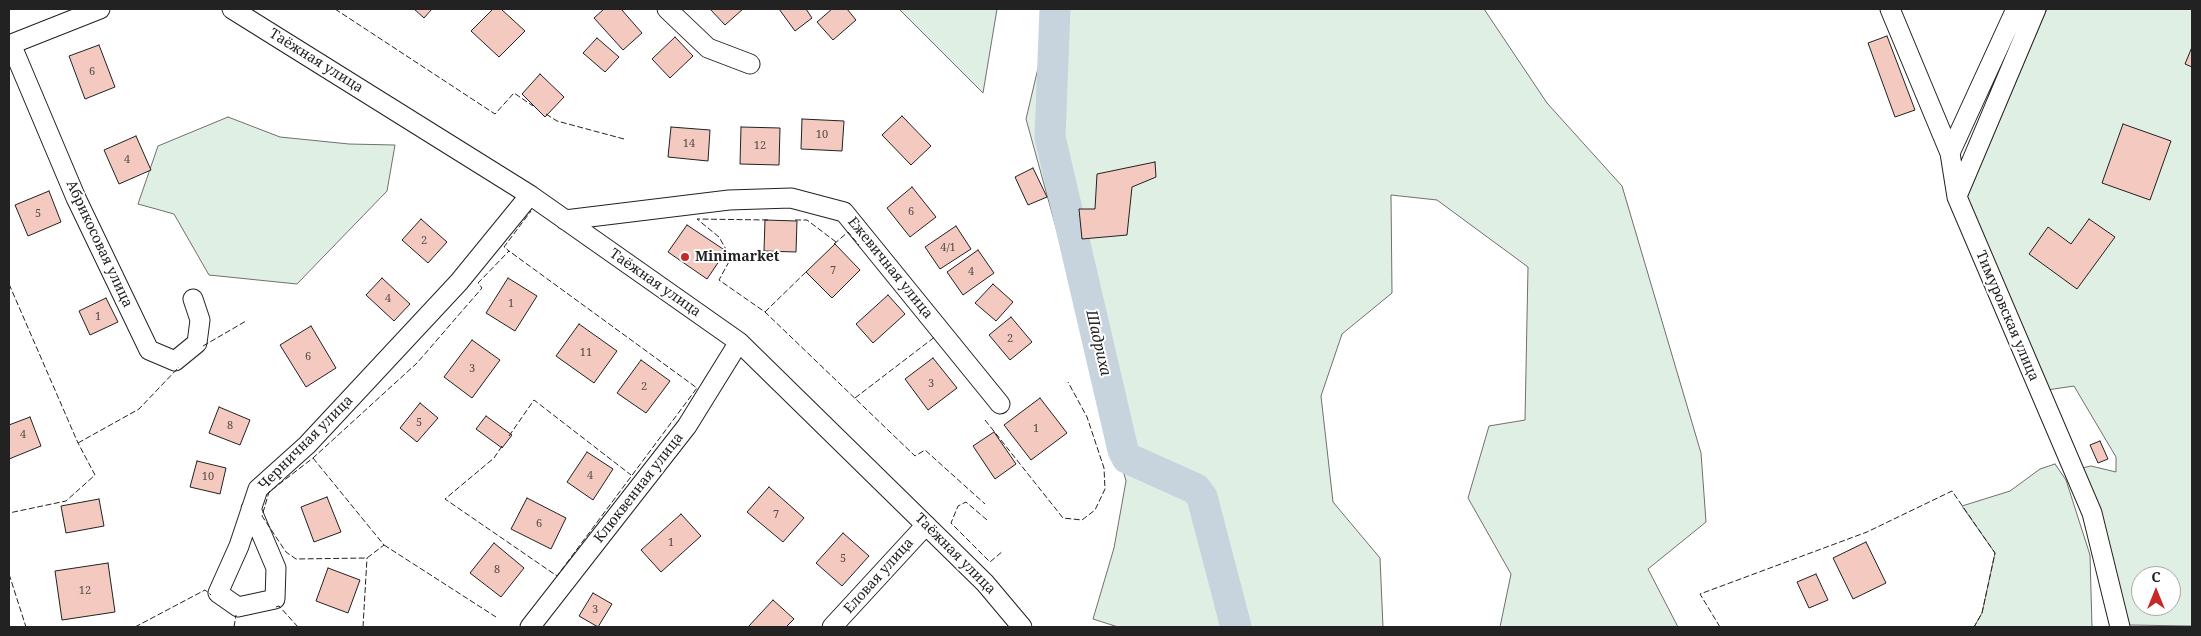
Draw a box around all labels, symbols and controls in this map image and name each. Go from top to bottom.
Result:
street label: Таёжная улица [266,25,366,97]
house number: 6 [89,65,95,79]
house number: 10 [816,128,828,142]
house number: 14 [683,137,695,151]
house number: 12 [754,139,766,153]
house number: 4 [124,153,130,167]
street label: Абрикосовая улица [62,178,136,310]
house number: 6 [908,205,914,219]
house number: 5 [35,207,41,221]
street label: Ежевичная улица [844,214,936,322]
house number: 2 [421,234,427,248]
house number: 4/1 [940,241,956,255]
street label: Таёжная улица [606,245,704,321]
street label: Тимуровская улица [1972,248,2042,384]
place label: Minimarket [695,249,779,265]
marker: Minimarket [679,251,691,263]
house number: 7 [830,264,836,278]
house number: 4 [968,265,974,279]
house number: 4 [385,292,391,306]
house number: 1 [508,297,514,311]
water label: Шадриха [1082,308,1114,378]
house number: 1 [95,310,101,324]
house number: 2 [1007,332,1013,346]
house number: 11 [580,346,592,360]
house number: 6 [305,350,311,364]
house number: 3 [469,362,475,376]
house number: 3 [928,377,934,391]
house number: 2 [641,380,647,394]
street label: Черничная улица [255,392,357,494]
house number: 5 [416,416,422,430]
house number: 8 [227,419,233,433]
house number: 1 [1033,422,1039,436]
house number: 4 [20,428,26,442]
street label: Клюквенная улица [591,430,687,546]
house number: 4 [587,469,593,483]
house number: 10 [202,470,214,484]
house number: 7 [773,508,779,522]
street label: Таёжная улица [911,510,999,598]
house number: 6 [536,517,542,531]
street label: Еловая улица [841,535,917,617]
house number: 1 [668,536,674,550]
house number: 5 [840,552,846,566]
house number: 8 [494,563,500,577]
north arrow [2131,566,2181,616]
text: С [2151,567,2161,586]
house number: 12 [79,584,91,598]
house number: 3 [592,603,598,617]

